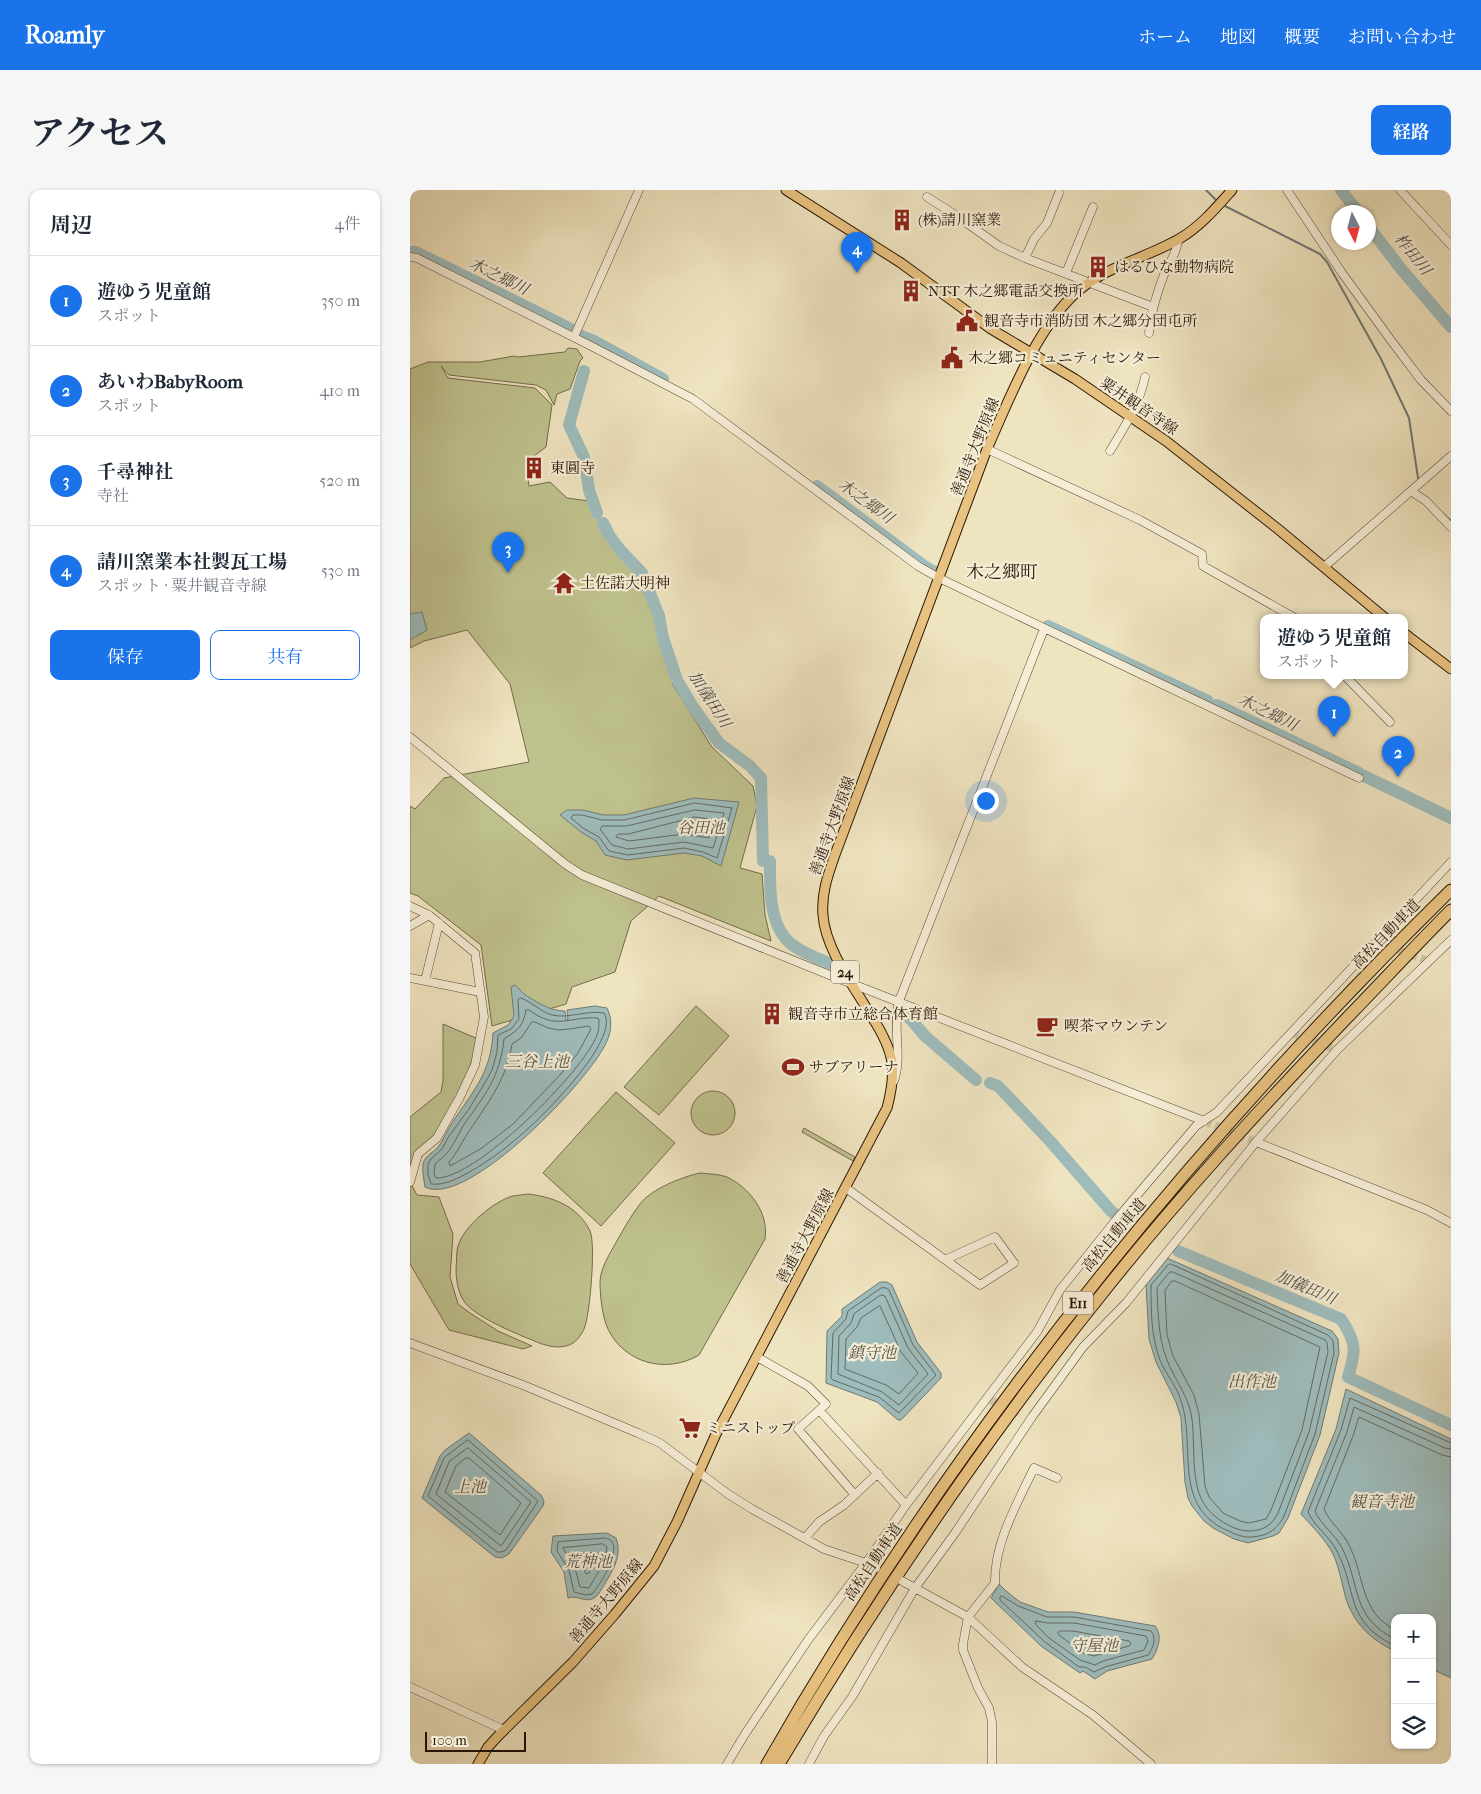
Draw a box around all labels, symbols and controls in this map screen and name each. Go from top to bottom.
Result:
text: Roamly [25,21,104,49]
text: ホーム [1138,27,1192,48]
text: 地図 [1220,27,1256,48]
text: 概要 [1284,27,1320,48]
text: お問い合わせ [1348,27,1456,48]
button: 経路 [1371,105,1451,155]
text: アクセス [30,113,169,154]
north arrow [1331,205,1376,250]
building icon: (株)請川窯業 [889,207,915,233]
place label: (株)請川窯業 [918,211,1001,229]
text: 周辺 [50,213,92,237]
text: 4件 [335,214,360,233]
water label: 柞田川 [1391,229,1437,280]
pin: 4 [841,232,873,273]
water label: 木之郷川 [466,253,534,299]
building icon: はるひな動物病院 [1085,254,1111,280]
place label: はるひな動物病院 [1114,258,1234,276]
building icon: NTT 木之郷電話交換所 [898,278,924,304]
text: 遊ゆう児童館 [97,281,211,303]
place label: NTT 木之郷電話交換所 [928,282,1083,300]
text: 1 [63,291,69,310]
text: 350 m [321,291,360,310]
text: スポット [97,306,161,325]
public building icon: 観音寺市消防団 木之郷分団屯所 [954,308,980,334]
place label: 観音寺市消防団 木之郷分団屯所 [984,312,1197,330]
public building icon: 木之郷コミュニティセンター [939,345,965,371]
place label: 木之郷コミュニティセンター [968,349,1161,367]
text: あいわBabyRoom [97,371,243,393]
street label: 粟井観音寺線 [1097,373,1181,439]
text: 2 [62,381,70,400]
text: 410 m [319,381,360,400]
street label: 善通寺大野原線 [947,395,1003,499]
text: スポット [97,396,161,415]
building icon: 東圓寺 [521,455,547,481]
place label: 東圓寺 [550,459,595,477]
text: 千尋神社 [97,461,173,483]
text: 3 [63,471,69,490]
text: 520 m [319,471,360,490]
water label: 木之郷川 [835,475,899,529]
text: 寺社 [97,486,129,505]
pin: 3 [492,532,524,573]
text: 請川窯業本社製瓦工場 [97,551,287,573]
text: 4 [61,561,71,580]
text: 530 m [321,561,360,580]
district label: 木之郷町 [966,562,1038,583]
temple icon: 土佐諾大明神 [551,570,577,596]
place label: 土佐諾大明神 [580,574,670,592]
text: スポット · 粟井観音寺線 [97,576,267,595]
popup [1260,614,1408,679]
text: 遊ゆう児童館 [1277,627,1391,649]
button: 保存 [50,630,200,680]
button: 共有 [210,630,360,680]
text: スポット [1277,652,1341,671]
water label: 加儀田川 [685,667,736,733]
water label: 木之郷川 [1235,689,1303,735]
pin: 1 [1318,696,1350,737]
pin: 2 [1382,736,1414,777]
street label: 善通寺大野原線 [806,774,858,878]
your location [973,788,999,814]
water label: 谷田池 [677,818,727,837]
street label: 高松自動車道 [1348,895,1424,973]
road number: 24 [831,960,859,984]
building icon: 観音寺市立総合体育館 [759,1001,785,1027]
place label: 観音寺市立総合体育館 [788,1005,938,1023]
cafe icon: 喫茶マウンテン [1034,1013,1060,1039]
place label: 喫茶マウンテン [1064,1017,1168,1035]
water label: 三谷上池 [505,1052,571,1071]
sports icon: サブアリーナ [780,1054,806,1080]
place label: サブアリーナ [809,1058,898,1076]
street label: 善通寺大野原線 [772,1185,838,1287]
street label: 高松自動車道 [1078,1195,1150,1275]
water label: 加儀田川 [1273,1266,1341,1309]
road number: E11 [1063,1292,1093,1314]
water label: 鎮守池 [848,1343,898,1362]
water label: 出作池 [1228,1372,1278,1391]
supermarket icon: ミニストップ [677,1415,703,1441]
place label: ミニストップ [706,1419,796,1437]
water label: 上池 [454,1477,488,1496]
water label: 観音寺池 [1350,1492,1416,1511]
street label: 高松自動車道 [840,1520,906,1604]
water label: 荒神池 [564,1552,614,1571]
street label: 善通寺大野原線 [565,1555,647,1647]
map controls [1391,1614,1436,1749]
button: + [1391,1614,1436,1659]
water label: 守屋池 [1070,1636,1120,1655]
button: − [1391,1659,1436,1704]
button: layers [1391,1704,1436,1749]
scale bar [425,1729,526,1752]
text: 100 m [432,1732,467,1749]

